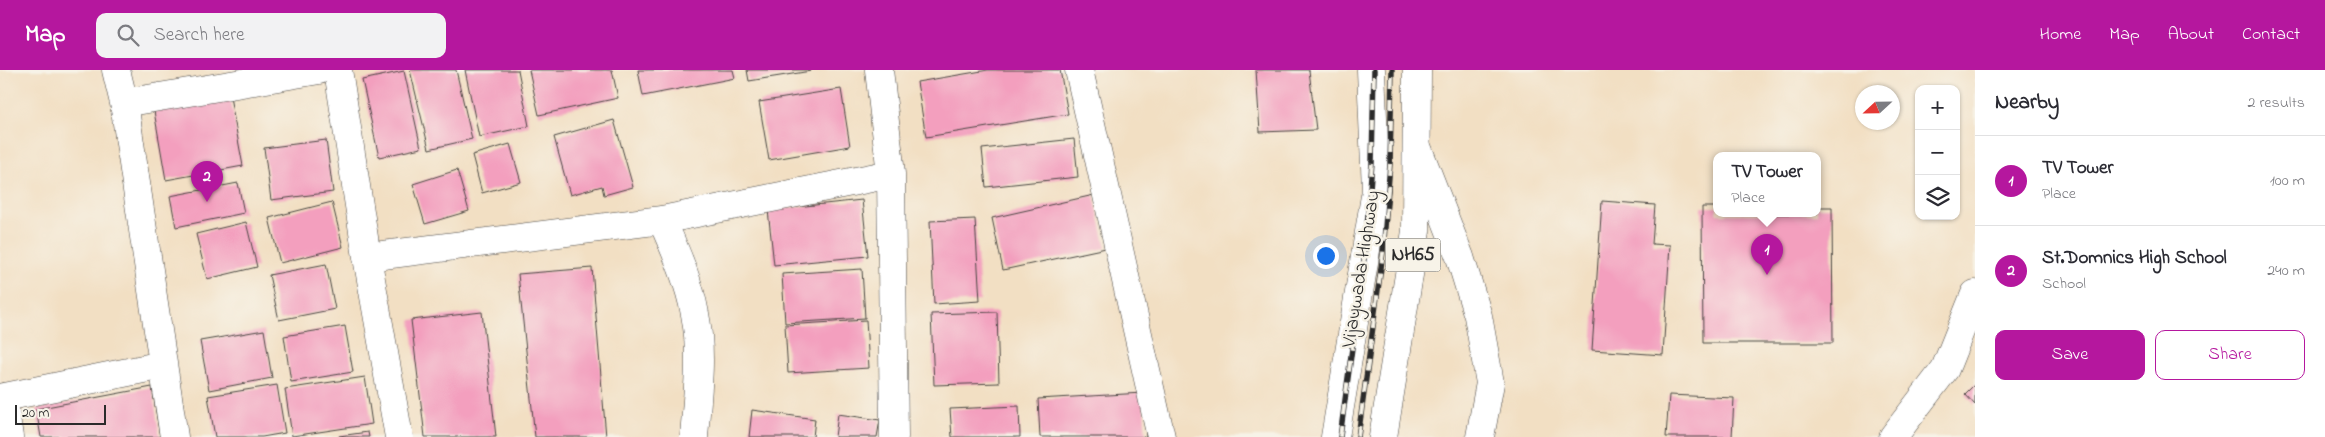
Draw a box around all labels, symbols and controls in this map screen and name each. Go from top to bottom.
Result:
search box [96,13,446,58]
text: Map [25,18,66,53]
icon: search [114,21,142,49]
text: Search here [154,22,245,49]
text: Home [2040,22,2081,48]
text: Map [2109,22,2140,48]
text: About [2168,22,2214,48]
text: Contact [2242,22,2300,48]
north arrow [1855,85,1900,130]
map controls [1915,85,1960,220]
button: + [1915,85,1960,130]
text: Nearby [1995,88,2059,118]
text: 2 results [2247,91,2305,115]
button: − [1915,130,1960,175]
popup [1713,152,1821,217]
text: TV Tower [2042,155,2113,182]
text: TV Tower [1731,159,1803,186]
pin: 2 [191,161,223,202]
text: 1 [2008,169,2014,193]
text: 100 m [2270,169,2305,193]
button: layers [1915,175,1960,220]
text: Place [2042,182,2076,206]
text: Place [1731,186,1765,210]
street label: Vijaywada Highway [1335,188,1390,351]
pin: 1 [1751,234,1783,275]
road number: NH65 [1386,238,1440,272]
your location [1313,243,1339,269]
text: St.Domnics High School [2042,245,2227,272]
text: 2 [2007,259,2015,283]
text: 240 m [2267,259,2305,283]
text: School [2042,272,2086,296]
button: Save [1995,330,2145,380]
button: Share [2155,330,2305,380]
scale bar [15,402,106,425]
text: 20 m [22,403,49,424]

